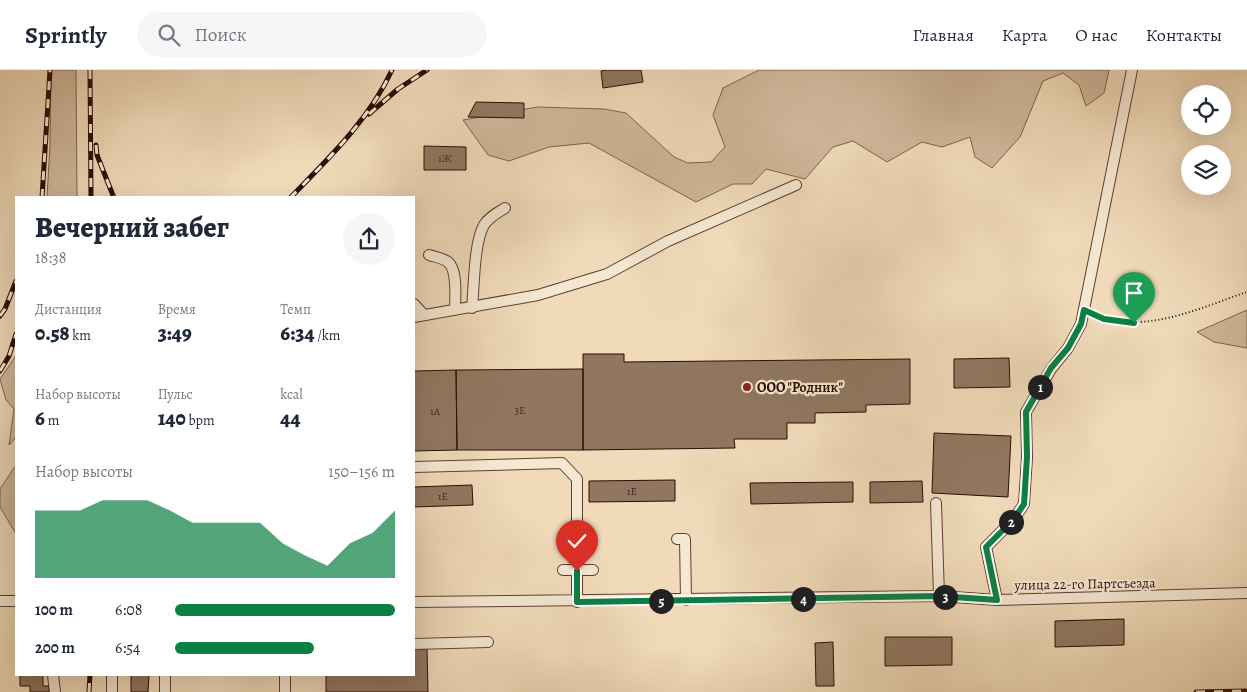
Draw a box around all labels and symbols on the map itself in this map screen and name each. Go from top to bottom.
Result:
house number: 1Ж [438,151,452,166]
pin [1113,272,1155,323]
pin: 1 [1028,374,1052,400]
place label: ООО "Родник" [757,378,844,397]
marker: ООО "Родник" [741,381,753,393]
house number: 3Е [514,403,526,418]
house number: 1А [430,404,441,419]
house number: 1Е [627,484,637,499]
house number: 1Е [438,489,448,504]
pin: 2 [998,510,1024,534]
pin [556,520,598,571]
street label: улица 22-го Партсъезда [1013,573,1156,595]
pin: 3 [932,584,958,610]
pin: 4 [790,586,816,612]
pin: 5 [648,588,674,614]

